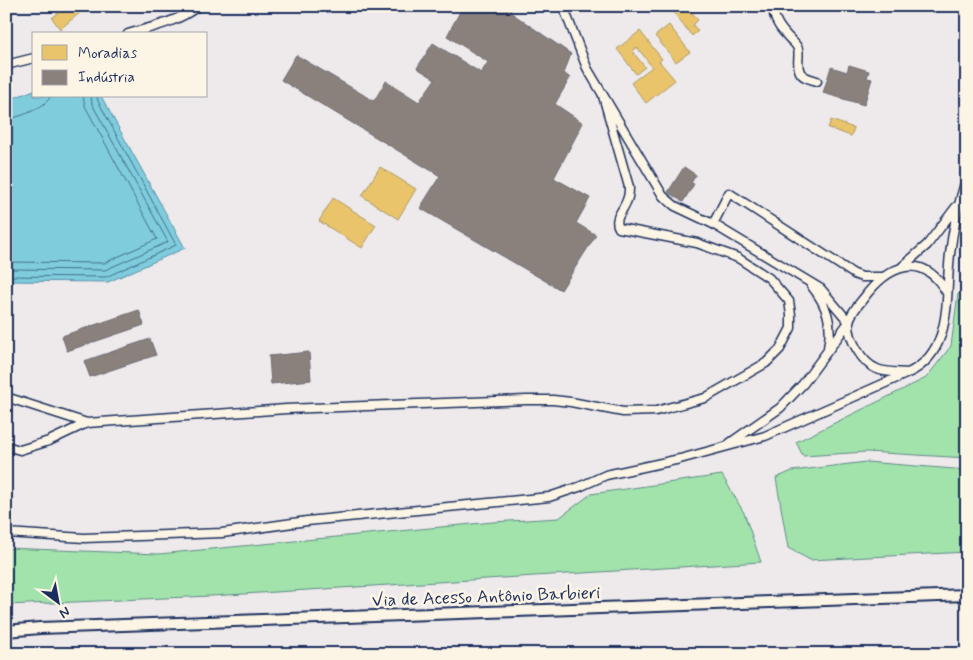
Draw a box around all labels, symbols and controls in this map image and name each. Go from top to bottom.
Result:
legend [32,32,208,98]
text: Moradias [78,44,137,64]
text: Indústria [78,68,135,88]
north arrow [32,578,82,628]
street label: Via de Acesso Antônio Barbieri [371,581,601,613]
text: N [56,602,73,622]

